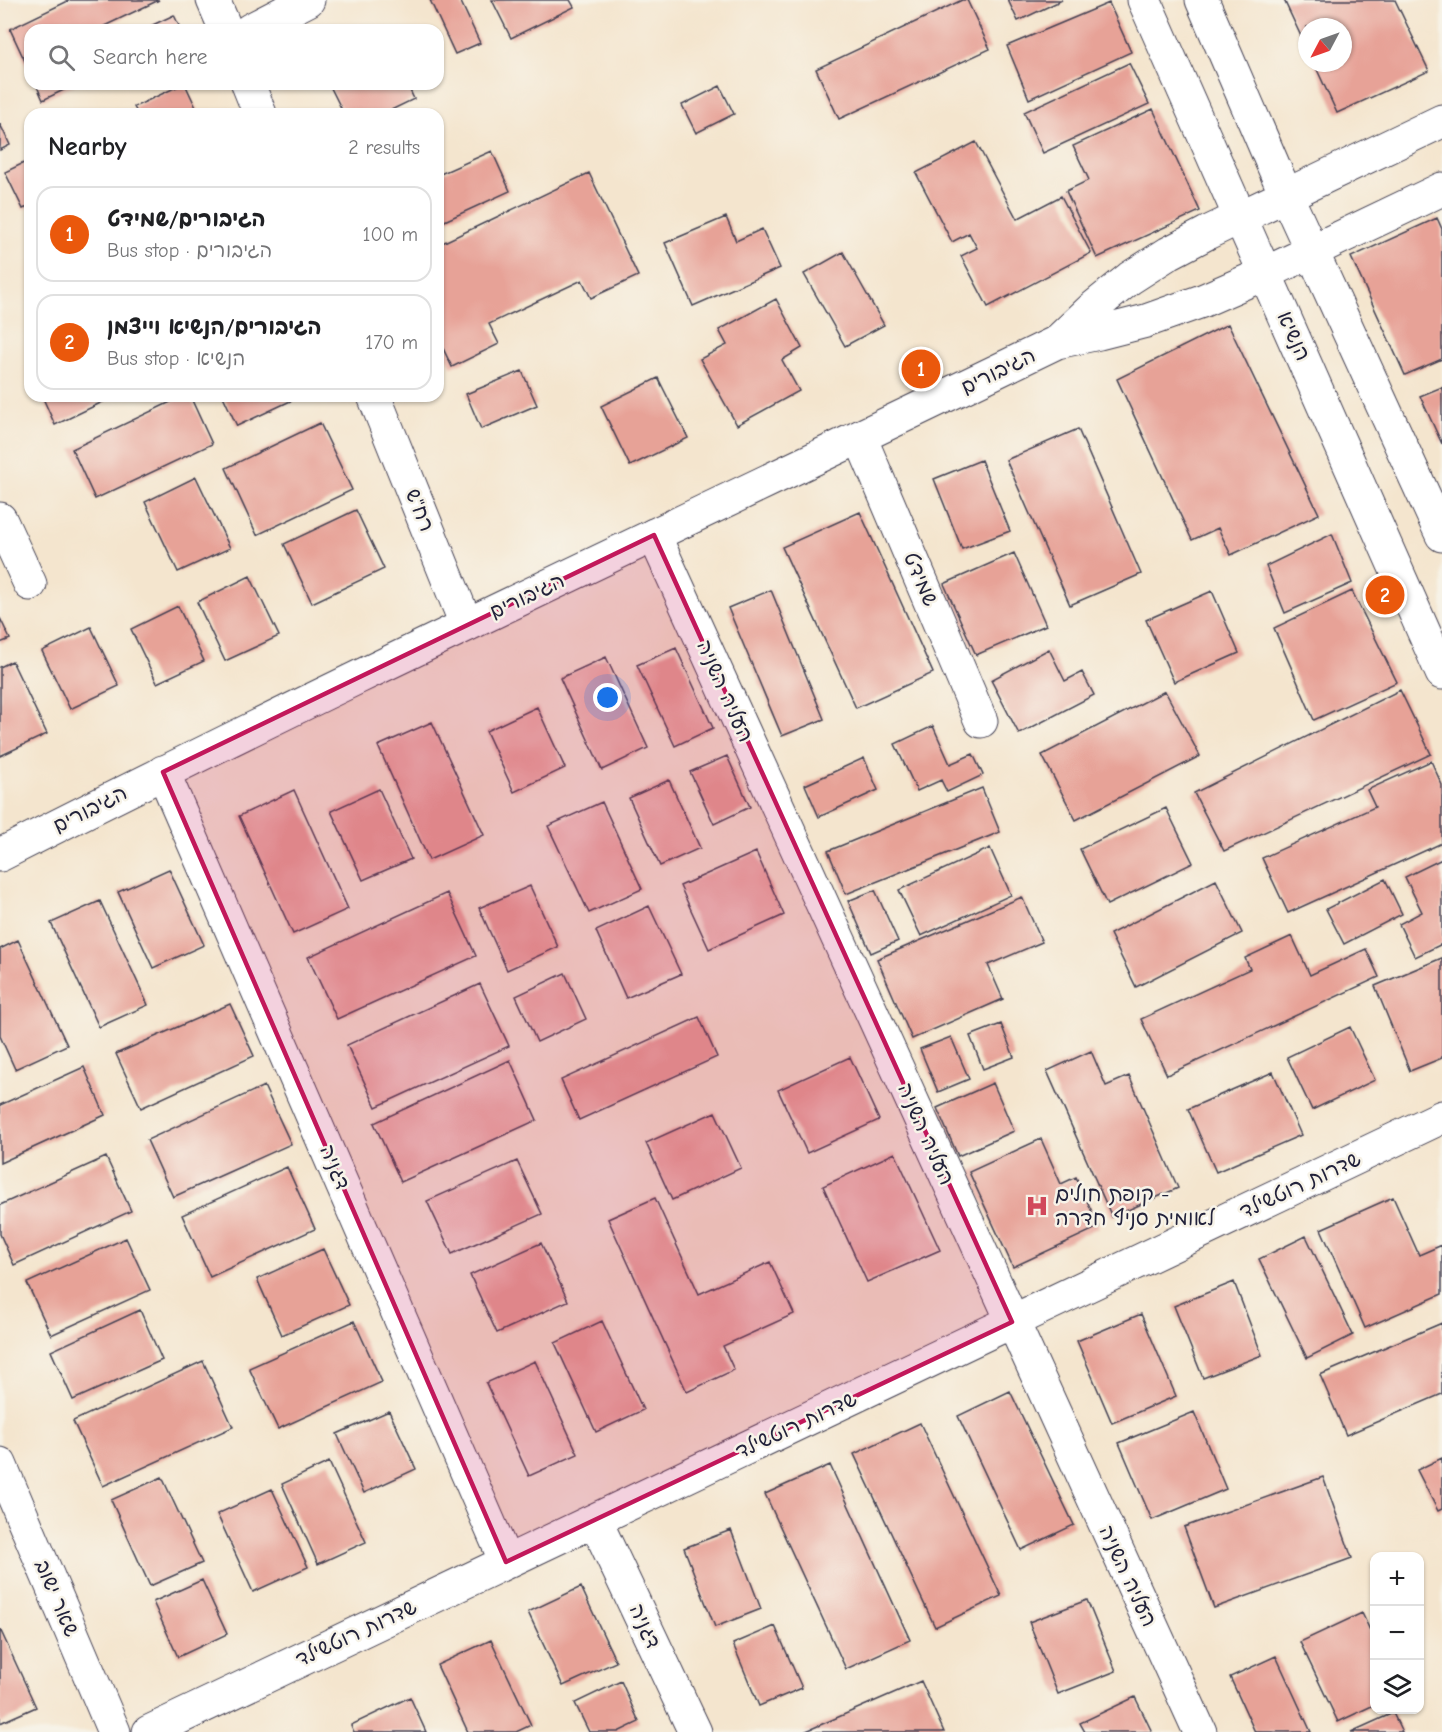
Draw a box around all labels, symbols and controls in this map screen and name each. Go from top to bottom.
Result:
north arrow [1298,18,1352,72]
search box [24,24,444,90]
icon: search [45,41,78,74]
text: Search here [93,44,208,70]
text: Nearby [48,132,127,162]
text: 2 results [348,136,420,159]
text: הגיבורים/שמידט [107,206,266,232]
text: 1 [66,223,73,246]
text: 100 m [363,223,418,246]
text: Bus stop · הגיבורים [107,239,272,262]
street label: הנשיא [1273,308,1315,364]
text: הגיבורים/הנשיא וייצמן [107,314,322,340]
text: 2 [65,331,74,354]
text: 170 m [365,331,418,354]
street label: הגיבורים [957,343,1039,399]
pin: 1 [902,346,940,392]
text: Bus stop · הנשיא [107,347,245,370]
street label: רח"ש [401,485,439,535]
street label: שמידט [899,548,943,610]
street label: הגיבורים [486,568,568,624]
pin: 2 [1366,572,1404,618]
street label: העליה השניה [692,636,758,746]
your location [593,683,622,712]
street label: הגיבורים [49,780,131,838]
street label: העליה השניה [893,1079,959,1189]
street label: דגניה [315,1141,355,1193]
street label: שדרות רוטשילד [1235,1146,1365,1224]
place label: קופת חולים - לאומית סניף חדרה [1055,1182,1215,1230]
hospital icon: קופת חולים - לאומית סניף חדרה [1024,1193,1050,1219]
street label: שדרות רוטשילד [731,1386,861,1464]
street label: העליה השניה [1094,1522,1162,1630]
map controls [1370,1552,1424,1714]
button: + [1370,1552,1424,1606]
street label: שאר ישוב [30,1556,84,1640]
street label: שדרות רוטשילד [291,1594,421,1672]
street label: דגניה [624,1600,666,1652]
button: − [1370,1606,1424,1660]
button: layers [1370,1660,1424,1714]

